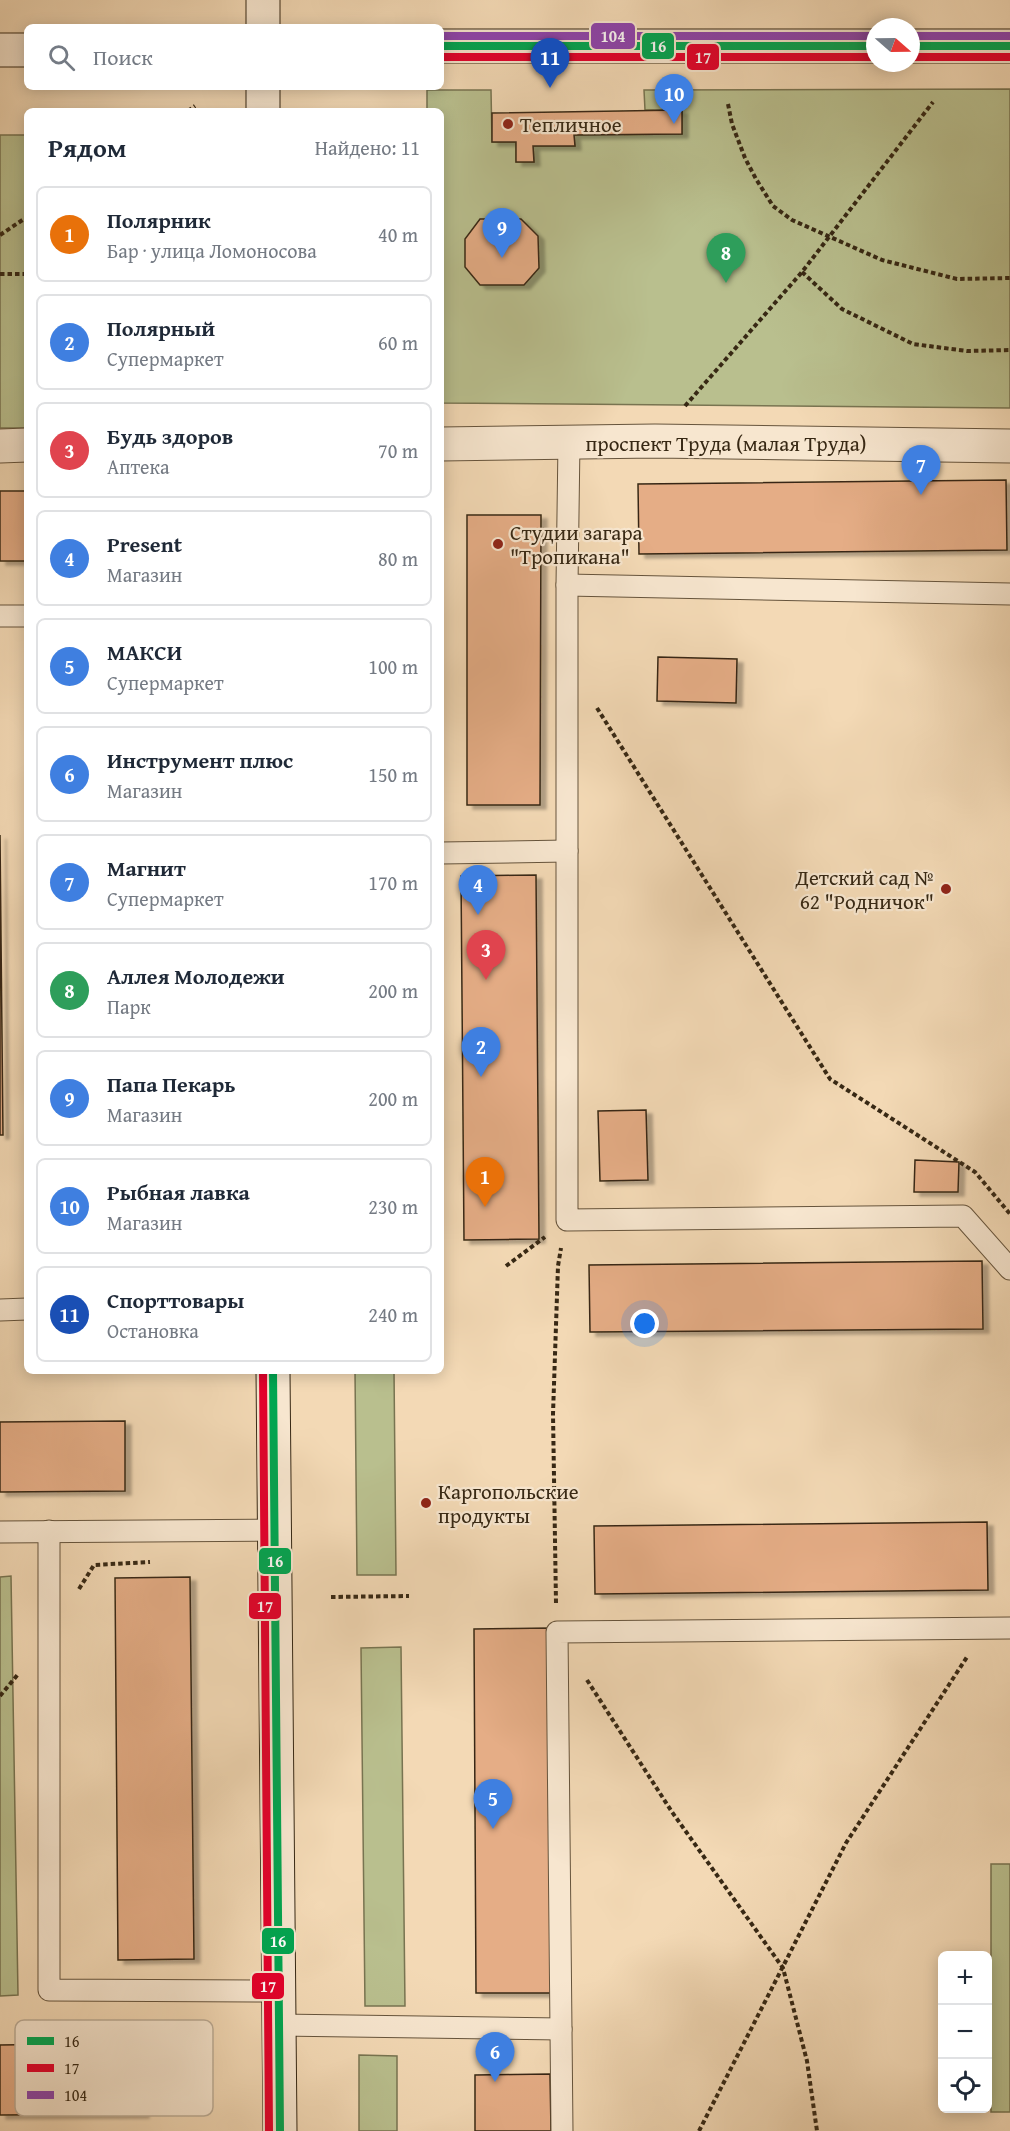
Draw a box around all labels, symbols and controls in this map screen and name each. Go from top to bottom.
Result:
north arrow [866,18,920,72]
line badge: 104 [590,22,636,50]
search box [24,24,444,90]
text: 104 [601,24,625,48]
line badge: 16 [641,32,675,60]
text: 16 [650,34,666,58]
pin: 11 [530,38,570,88]
icon: search [45,41,78,74]
text: Поиск [93,41,153,73]
line badge: 17 [686,43,720,71]
text: 17 [695,45,711,69]
pin: 10 [654,74,694,124]
place label: Тепличное [520,109,622,140]
marker: Тепличное [501,117,515,131]
text: Рядом [48,128,126,167]
text: Найдено: 11 [315,133,420,162]
text: Полярник [107,204,211,236]
pin: 9 [482,208,522,258]
text: 1 [64,220,75,249]
text: 40 m [378,220,418,249]
pin: 8 [706,234,746,283]
text: Бар · улица Ломоносова [107,236,317,265]
text: Полярный [107,312,215,344]
text: 2 [64,328,75,357]
text: 60 m [378,328,418,357]
text: Супермаркет [107,344,224,373]
text: Будь здоров [107,420,233,452]
street label: проспект Труда (малая Труда) [585,428,867,459]
text: 3 [64,436,75,465]
text: 70 m [378,436,418,465]
pin: 7 [902,446,940,495]
text: Аптека [107,452,169,481]
place label: Студии загара "Тропикана" [510,517,643,572]
text: Present [107,528,182,560]
marker: Студии загара "Тропикана" [491,537,505,551]
text: 4 [64,544,75,573]
text: 80 m [378,544,418,573]
text: Магазин [107,560,182,589]
text: МАКСИ [107,636,182,668]
text: 5 [64,652,75,681]
text: 100 m [368,652,418,681]
text: Супермаркет [107,668,224,697]
text: Инструмент плюс [107,744,293,776]
text: 6 [64,760,75,789]
text: 150 m [368,760,418,789]
text: Магазин [107,776,182,805]
text: Магнит [107,852,186,884]
place label: Детский сад № 62 "Родничок" [795,862,934,917]
pin: 4 [458,866,498,915]
text: 7 [64,868,75,897]
text: 170 m [368,868,418,897]
marker: Детский сад № 62 "Родничок" [939,882,953,896]
text: Супермаркет [107,884,224,913]
pin: 3 [466,930,506,980]
text: Аллея Молодежи [107,960,285,992]
text: 8 [64,976,75,1005]
text: 200 m [368,976,418,1005]
text: Парк [107,992,151,1021]
pin: 2 [462,1028,500,1077]
text: Папа Пекарь [107,1068,236,1100]
text: 9 [64,1084,75,1113]
text: 200 m [368,1084,418,1113]
text: Магазин [107,1100,182,1129]
pin: 1 [466,1158,504,1207]
text: Рыбная лавка [107,1176,250,1208]
text: 10 [59,1192,80,1221]
text: 230 m [368,1192,418,1221]
text: Магазин [107,1208,182,1237]
text: Спорттовары [107,1284,244,1316]
text: 11 [59,1300,80,1329]
text: 240 m [368,1300,418,1329]
your location [630,1309,659,1338]
text: Остановка [107,1316,199,1345]
place label: Каргопольские продукты [438,1476,579,1531]
marker: Каргопольские продукты [419,1496,433,1510]
line badge: 16 [258,1547,292,1575]
text: 16 [267,1549,283,1573]
line badge: 17 [248,1592,282,1620]
text: 17 [257,1594,273,1618]
pin: 5 [474,1780,512,1829]
line badge: 16 [261,1927,295,1955]
text: 16 [270,1929,286,1953]
map controls [938,1951,992,2113]
button: + [938,1951,992,2005]
line badge: 17 [251,1972,285,2000]
text: 17 [260,1974,276,1998]
button: − [938,2005,992,2059]
legend [15,2020,213,2116]
text: 16 [64,2029,80,2053]
pin: 6 [476,2032,514,2082]
text: 17 [64,2056,80,2080]
button: locate [938,2059,992,2113]
text: 104 [64,2083,87,2107]

